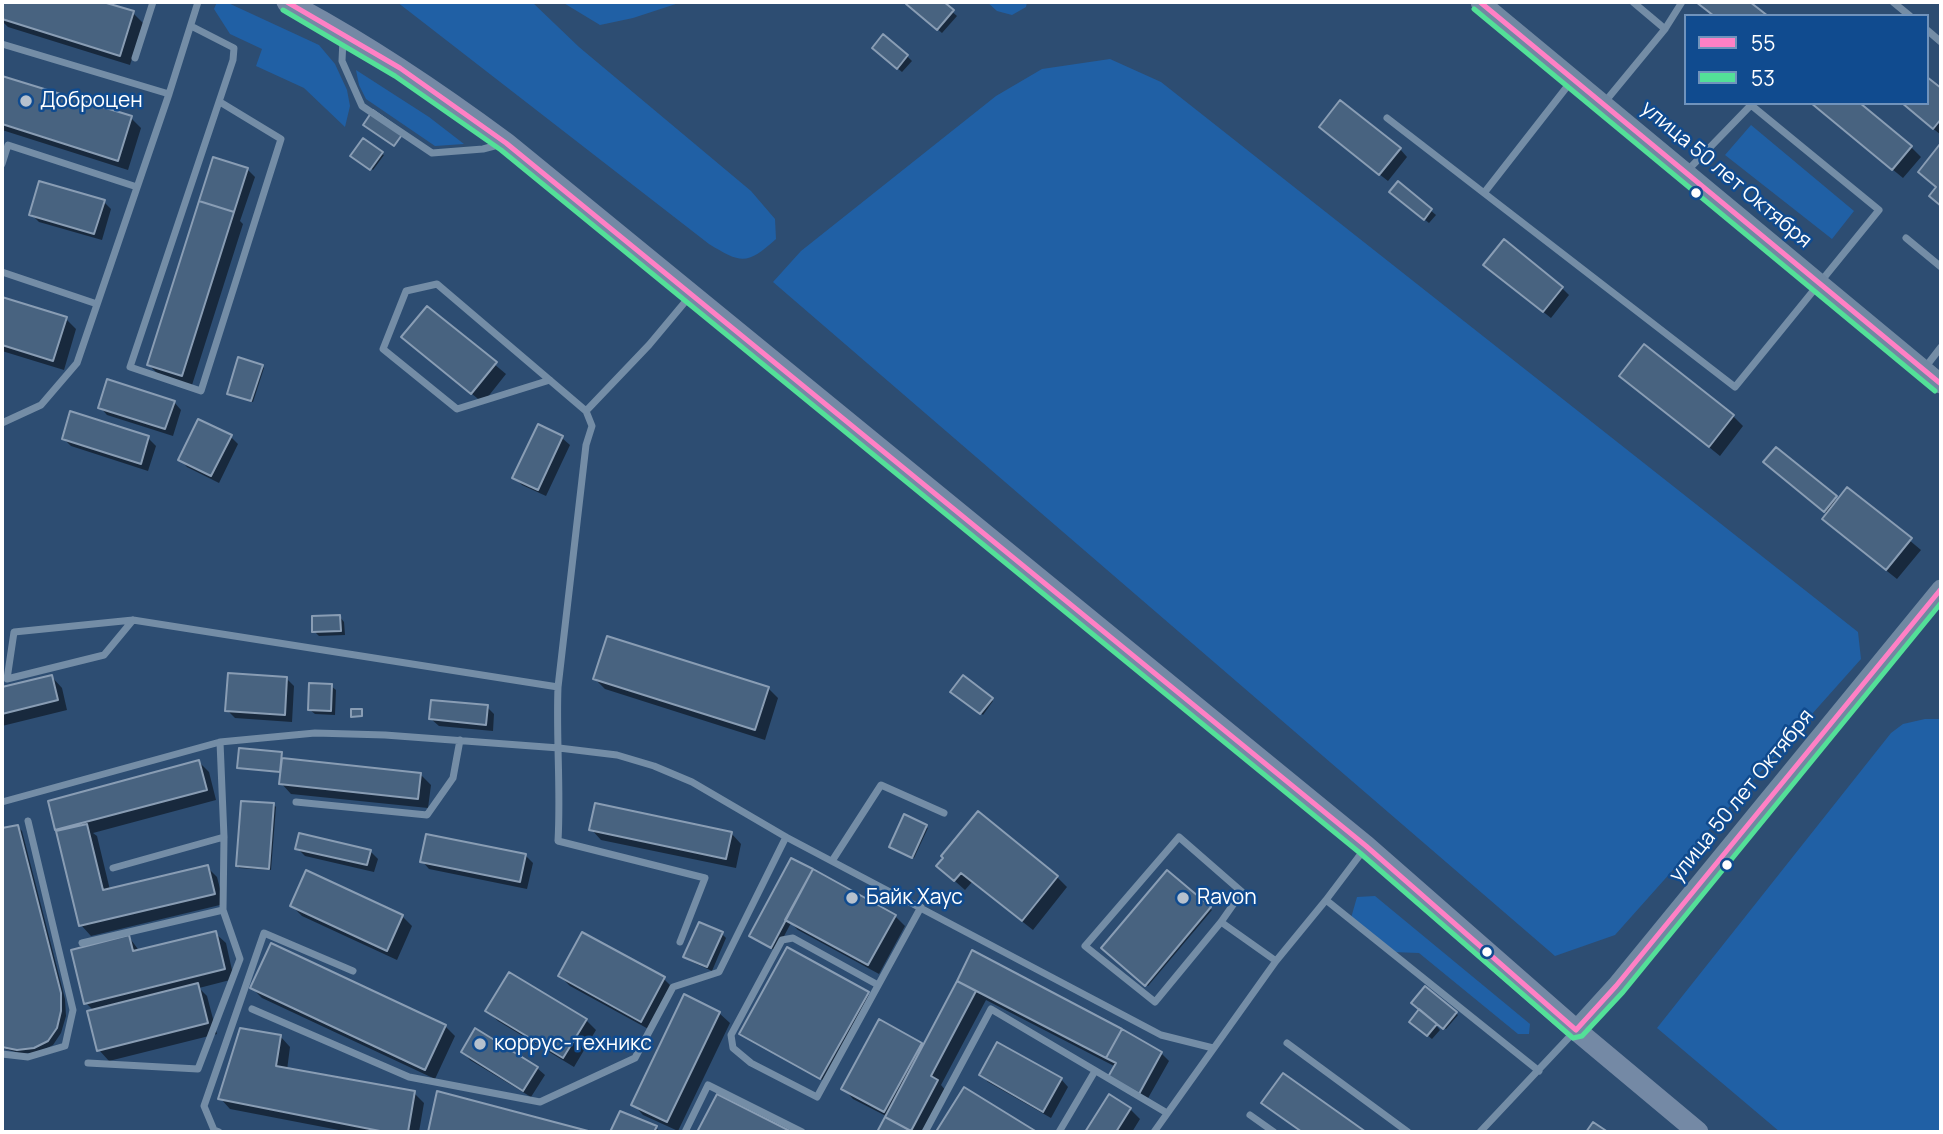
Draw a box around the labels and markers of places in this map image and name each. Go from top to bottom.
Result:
place label: Доброцен [40,88,143,114]
marker: Доброцен [18,93,34,109]
unlabelled marker [1689,186,1703,200]
unlabelled marker [1720,858,1734,872]
place label: Байк Хаус [866,885,963,911]
place label: Ravon [1197,885,1257,911]
marker: Байк Хаус [844,890,860,906]
marker: Ravon [1175,890,1191,906]
unlabelled marker [1480,945,1494,959]
place label: коррус-техникс [494,1031,652,1057]
marker: коррус-техникс [472,1036,488,1052]

